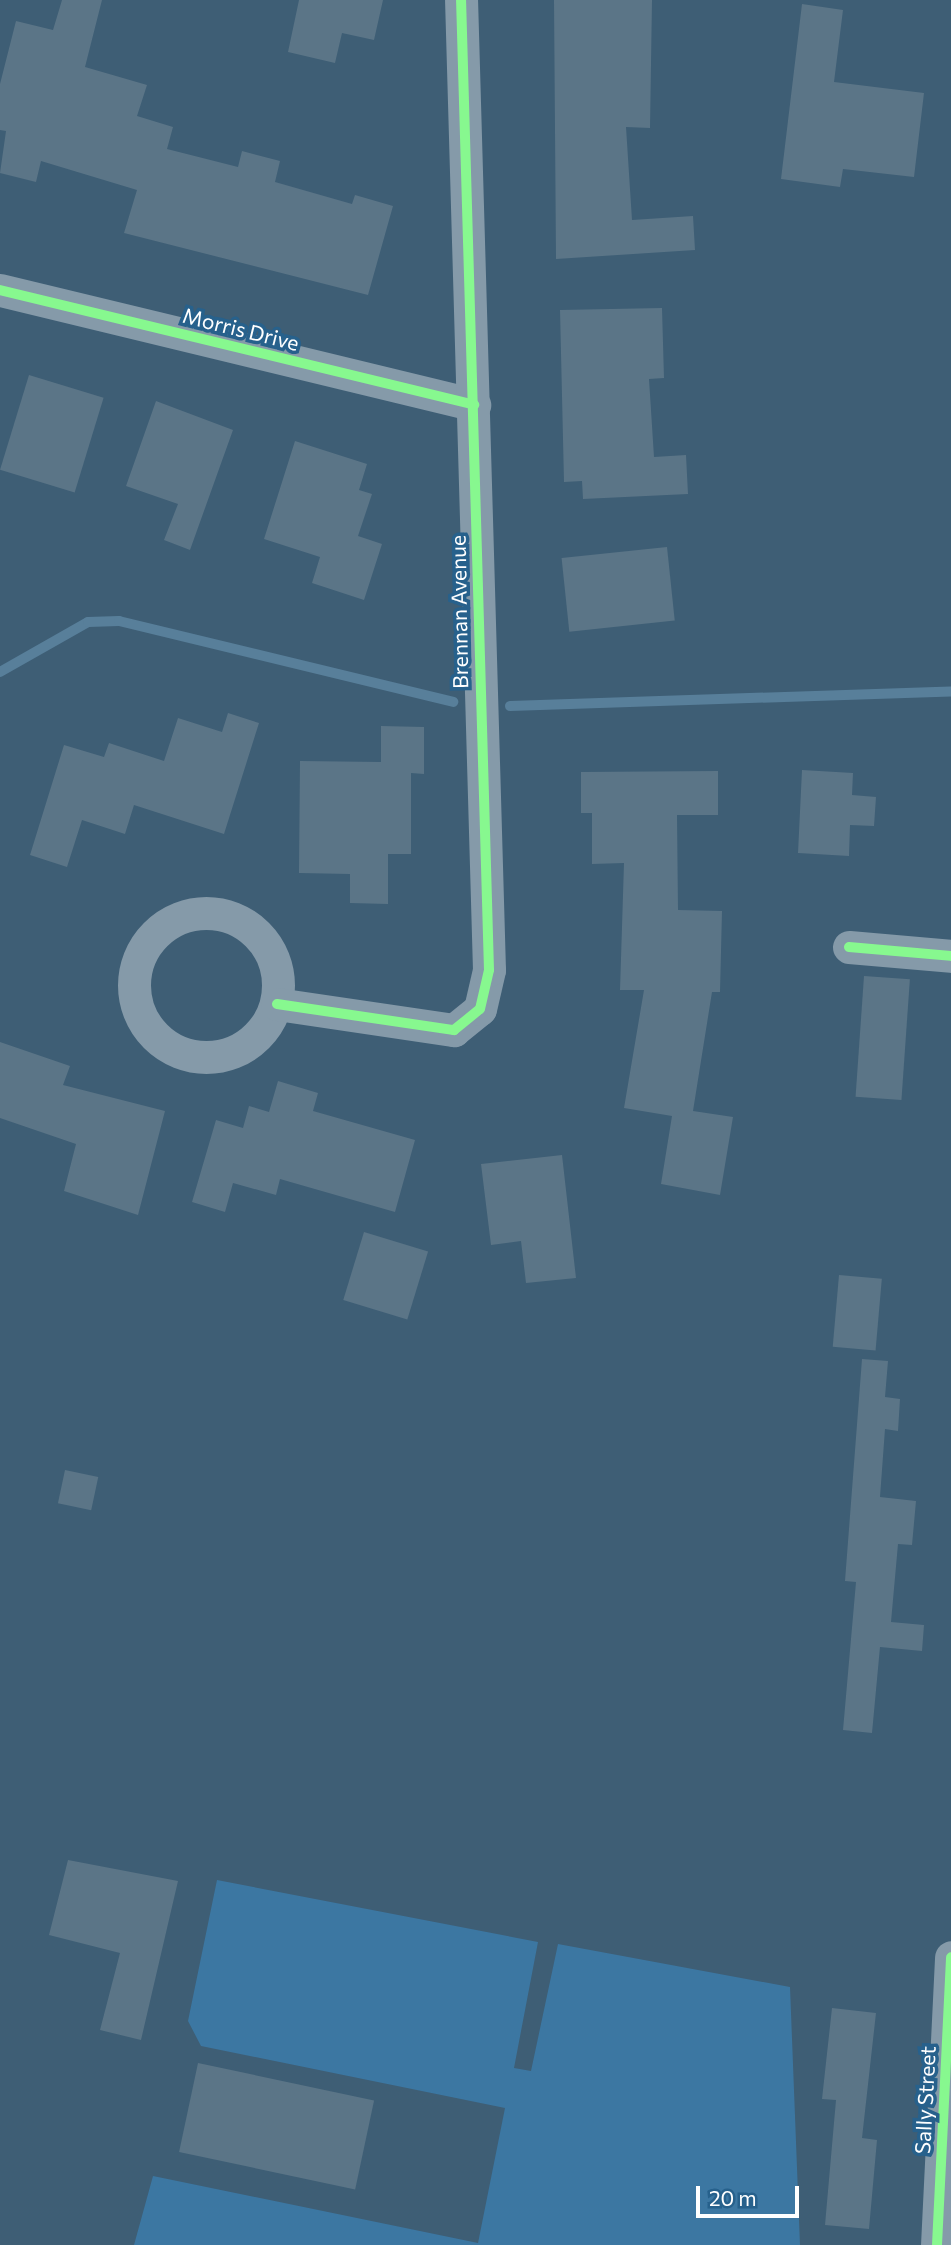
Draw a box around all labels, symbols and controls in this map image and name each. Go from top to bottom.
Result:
street label: Morris Drive [180,302,302,356]
street label: Brennan Avenue [445,535,473,689]
street label: Sally Street [910,2045,940,2155]
scale bar [699,2172,802,2216]
text: 20 m [709,2185,757,2210]

